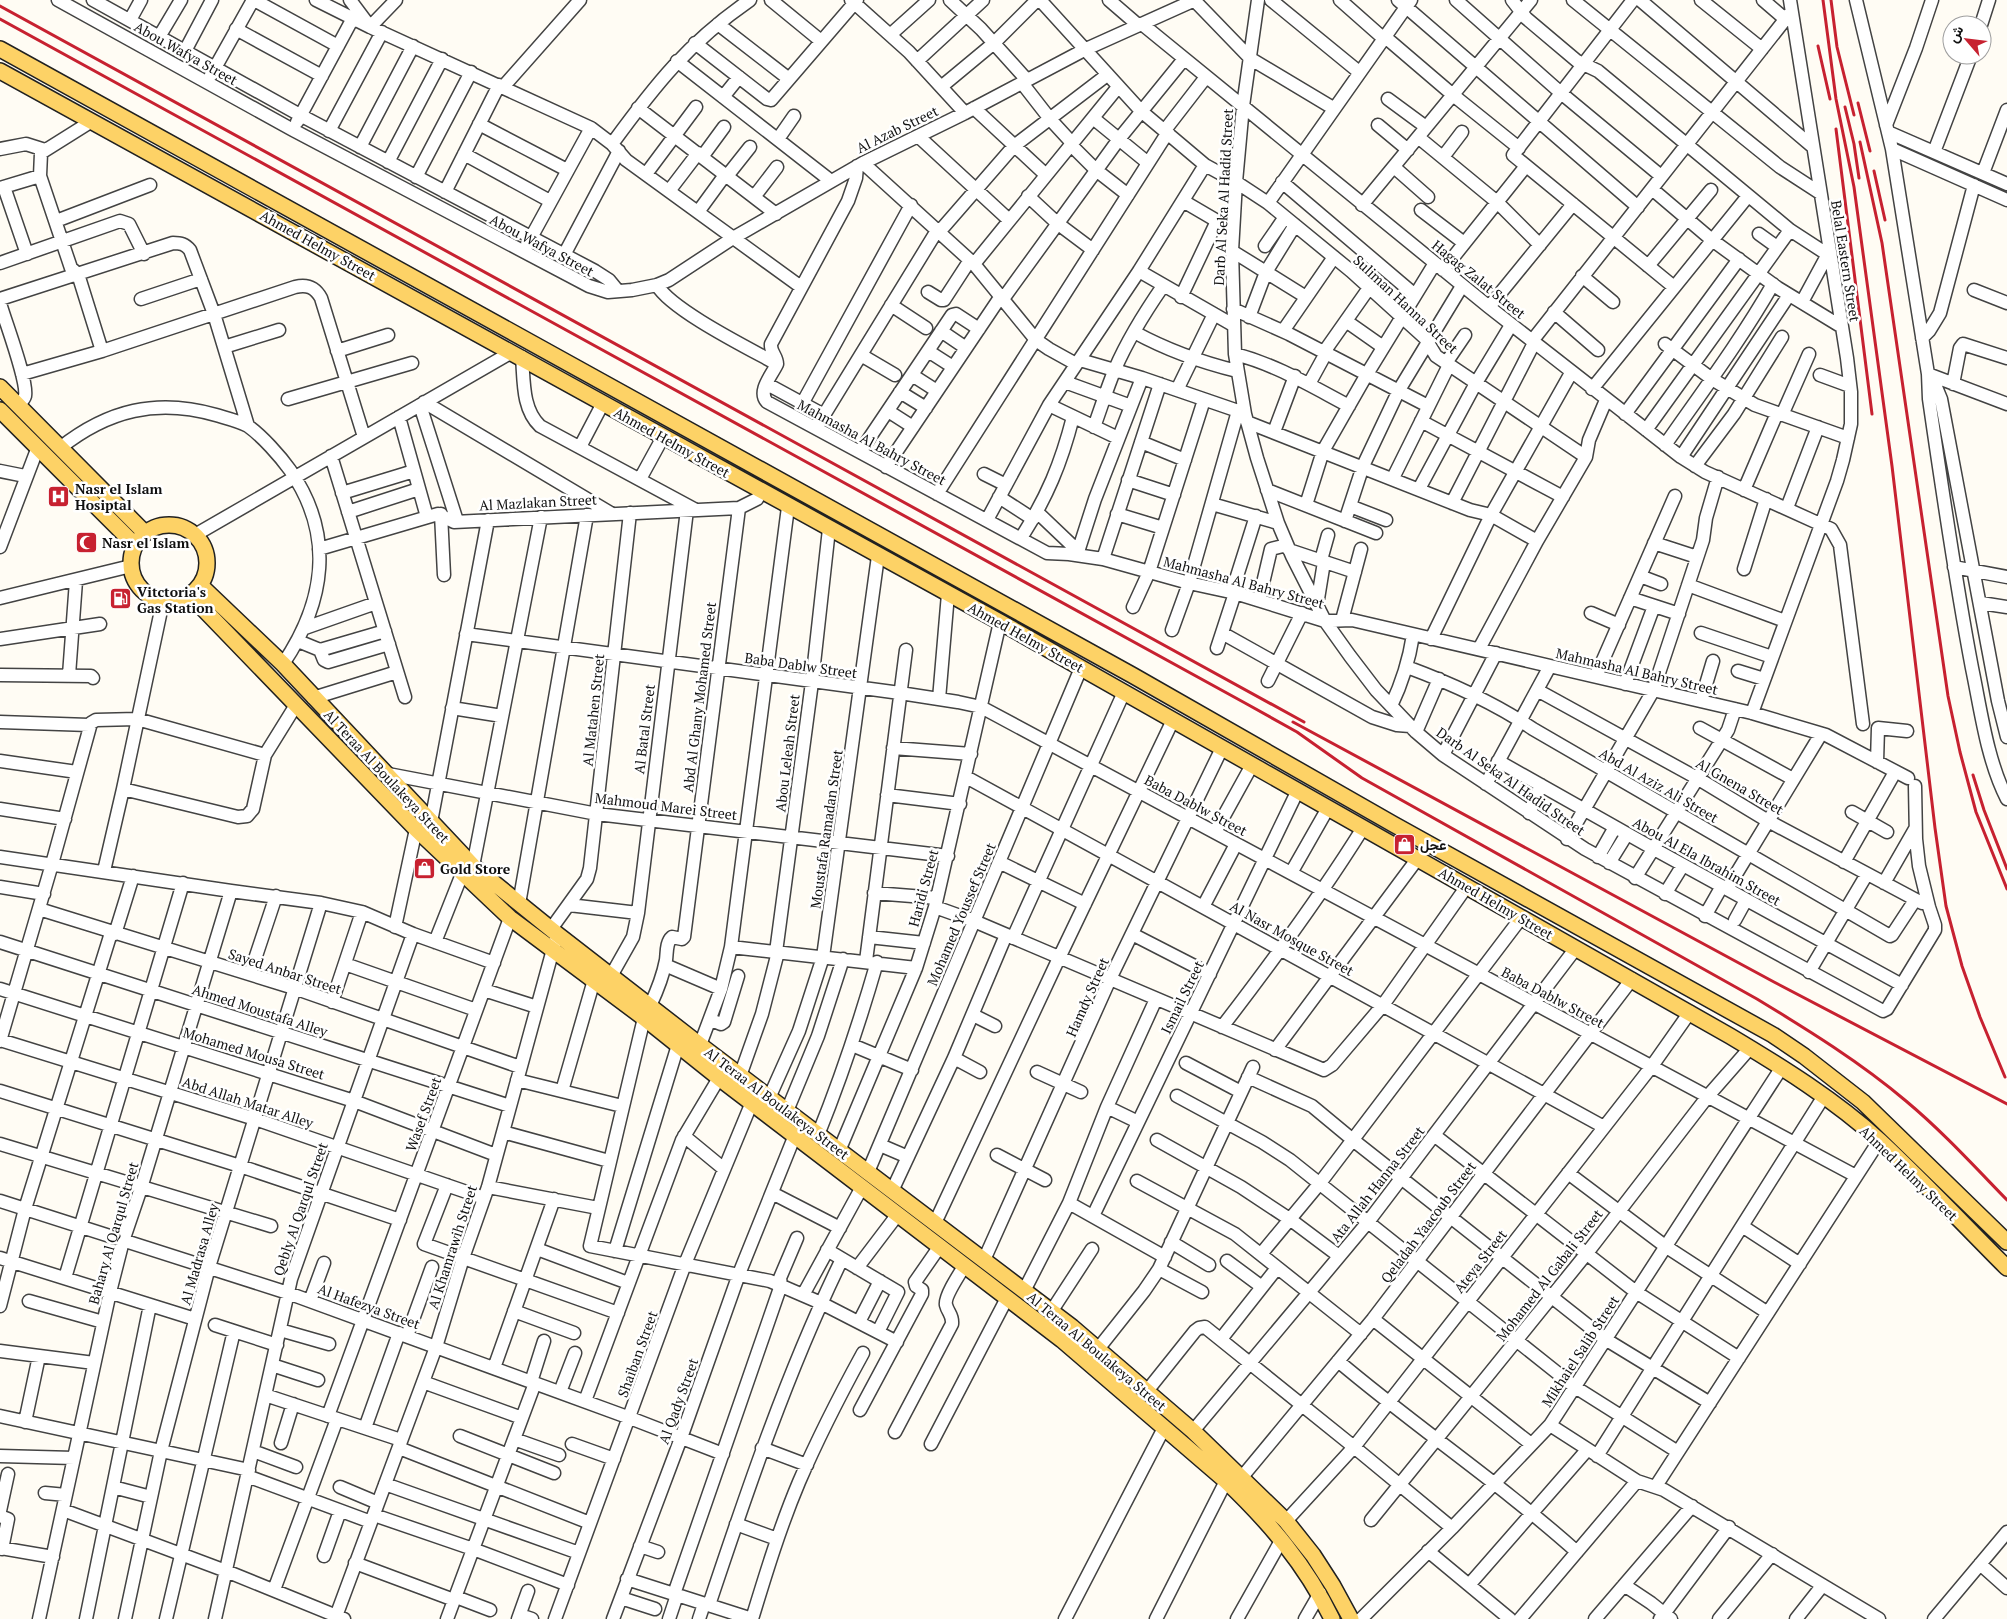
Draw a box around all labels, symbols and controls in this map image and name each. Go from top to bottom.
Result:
north arrow [1942,15,1992,65]
street label: Abou Wafya Street [131,17,242,90]
text: ش [1943,22,1967,46]
street label: Al Azab Street [853,101,942,157]
street label: Darb Al Seka Al Hadid Street [1209,107,1237,286]
street label: Belal Eastern Street [1827,199,1865,324]
street label: Ahmed Helmy Street [257,205,380,285]
street label: Abou Wafya Street [487,210,598,281]
street label: Hagag Zalat Street [1428,235,1530,323]
street label: Suliman Hanna Street [1350,250,1463,358]
street label: Mahmasha Al Bahry Street [794,395,950,490]
street label: Ahmed Helmy Street [611,402,734,482]
place label: Nasr el Islam Hosiptal [75,479,162,514]
hospital icon: Nasr el Islam Hosiptal [47,484,71,508]
street label: Al Mazlakan Street [479,489,598,515]
mosque icon: Nasr el Islam [74,530,98,554]
place label: Nasr el Islam [102,533,189,552]
street label: Mahmasha Al Bahry Street [1162,551,1327,613]
place label: Vitctoria's Gas Station [137,582,214,617]
fuel station icon: Vitctoria's Gas Station [109,587,133,611]
street label: Ahmed Helmy Street [965,597,1088,677]
street label: Abd Al Ghany Mohamed Street [678,600,720,793]
street label: Mahmasha Al Bahry Street [1554,643,1721,699]
street label: Baba Dablw Street [743,648,859,682]
street label: Al Matahen Street [578,652,608,767]
street label: Al Batal Street [629,682,659,775]
street label: Abou Leleah Street [770,692,804,813]
street label: Al Teraa Al Boulakeya Street [320,705,455,848]
street label: Darb Al Seka Al Hadid Street [1433,722,1590,840]
street label: Abd Al Aziz Ali Street [1596,743,1723,827]
street label: Moustafa Ramadan Street [805,747,847,910]
street label: Al Gnena Street [1693,753,1788,819]
street label: Baba Dablw Street [1141,770,1251,840]
street label: Mahmoud Marei Street [594,788,739,824]
street label: Abou Al Ela Ibrahim Street [1630,812,1785,910]
shop icon: عجل [1392,832,1416,856]
place label: عجل [1420,835,1447,854]
street label: Mohamed Youssef Street [922,839,1000,988]
street label: Haridi Street [904,846,943,929]
shop icon: Gold Store [412,856,436,880]
place label: Gold Store [440,859,511,878]
street label: Ahmed Helmy Street [1435,862,1557,944]
street label: Al Nasr Mosque Street [1227,896,1358,980]
street label: Sayed Anbar Street [226,944,345,999]
street label: Hamdy Street [1061,954,1113,1040]
street label: Ismail Street [1156,956,1208,1037]
street label: Baba Dablw Street [1498,962,1608,1032]
street label: Ahmed Moustafa Alley [190,979,331,1041]
street label: Mohamed Mousa Street [181,1022,328,1084]
street label: Al Teraa Al Boulakeya Street [701,1042,854,1164]
street label: Abd Allah Matar Alley [180,1072,317,1132]
street label: Wasef Street [401,1073,446,1154]
street label: Ata Allah Hanna Street [1326,1121,1429,1246]
street label: Ahmed Helmy Street [1856,1121,1963,1225]
street label: Qebly Al Qarqul Street [268,1139,332,1278]
street label: Qeladah Yaacoub Street [1376,1157,1480,1287]
street label: Bahary Al Qarqul Street [84,1159,143,1306]
street label: Al Khamrawih Street [423,1182,481,1311]
street label: Al Madrasa Alley [175,1200,223,1307]
street label: Mohamed Al Gabali Street [1491,1204,1607,1345]
street label: Ateya Street [1449,1225,1511,1297]
street label: Al Hafezya Street [315,1279,423,1334]
street label: Al Teraa Al Boulakeya Street [1023,1287,1171,1415]
street label: Mikhaiel Salib Street [1537,1291,1624,1410]
street label: Shaiban Street [613,1307,662,1400]
street label: Al Qady Street [654,1355,703,1447]

